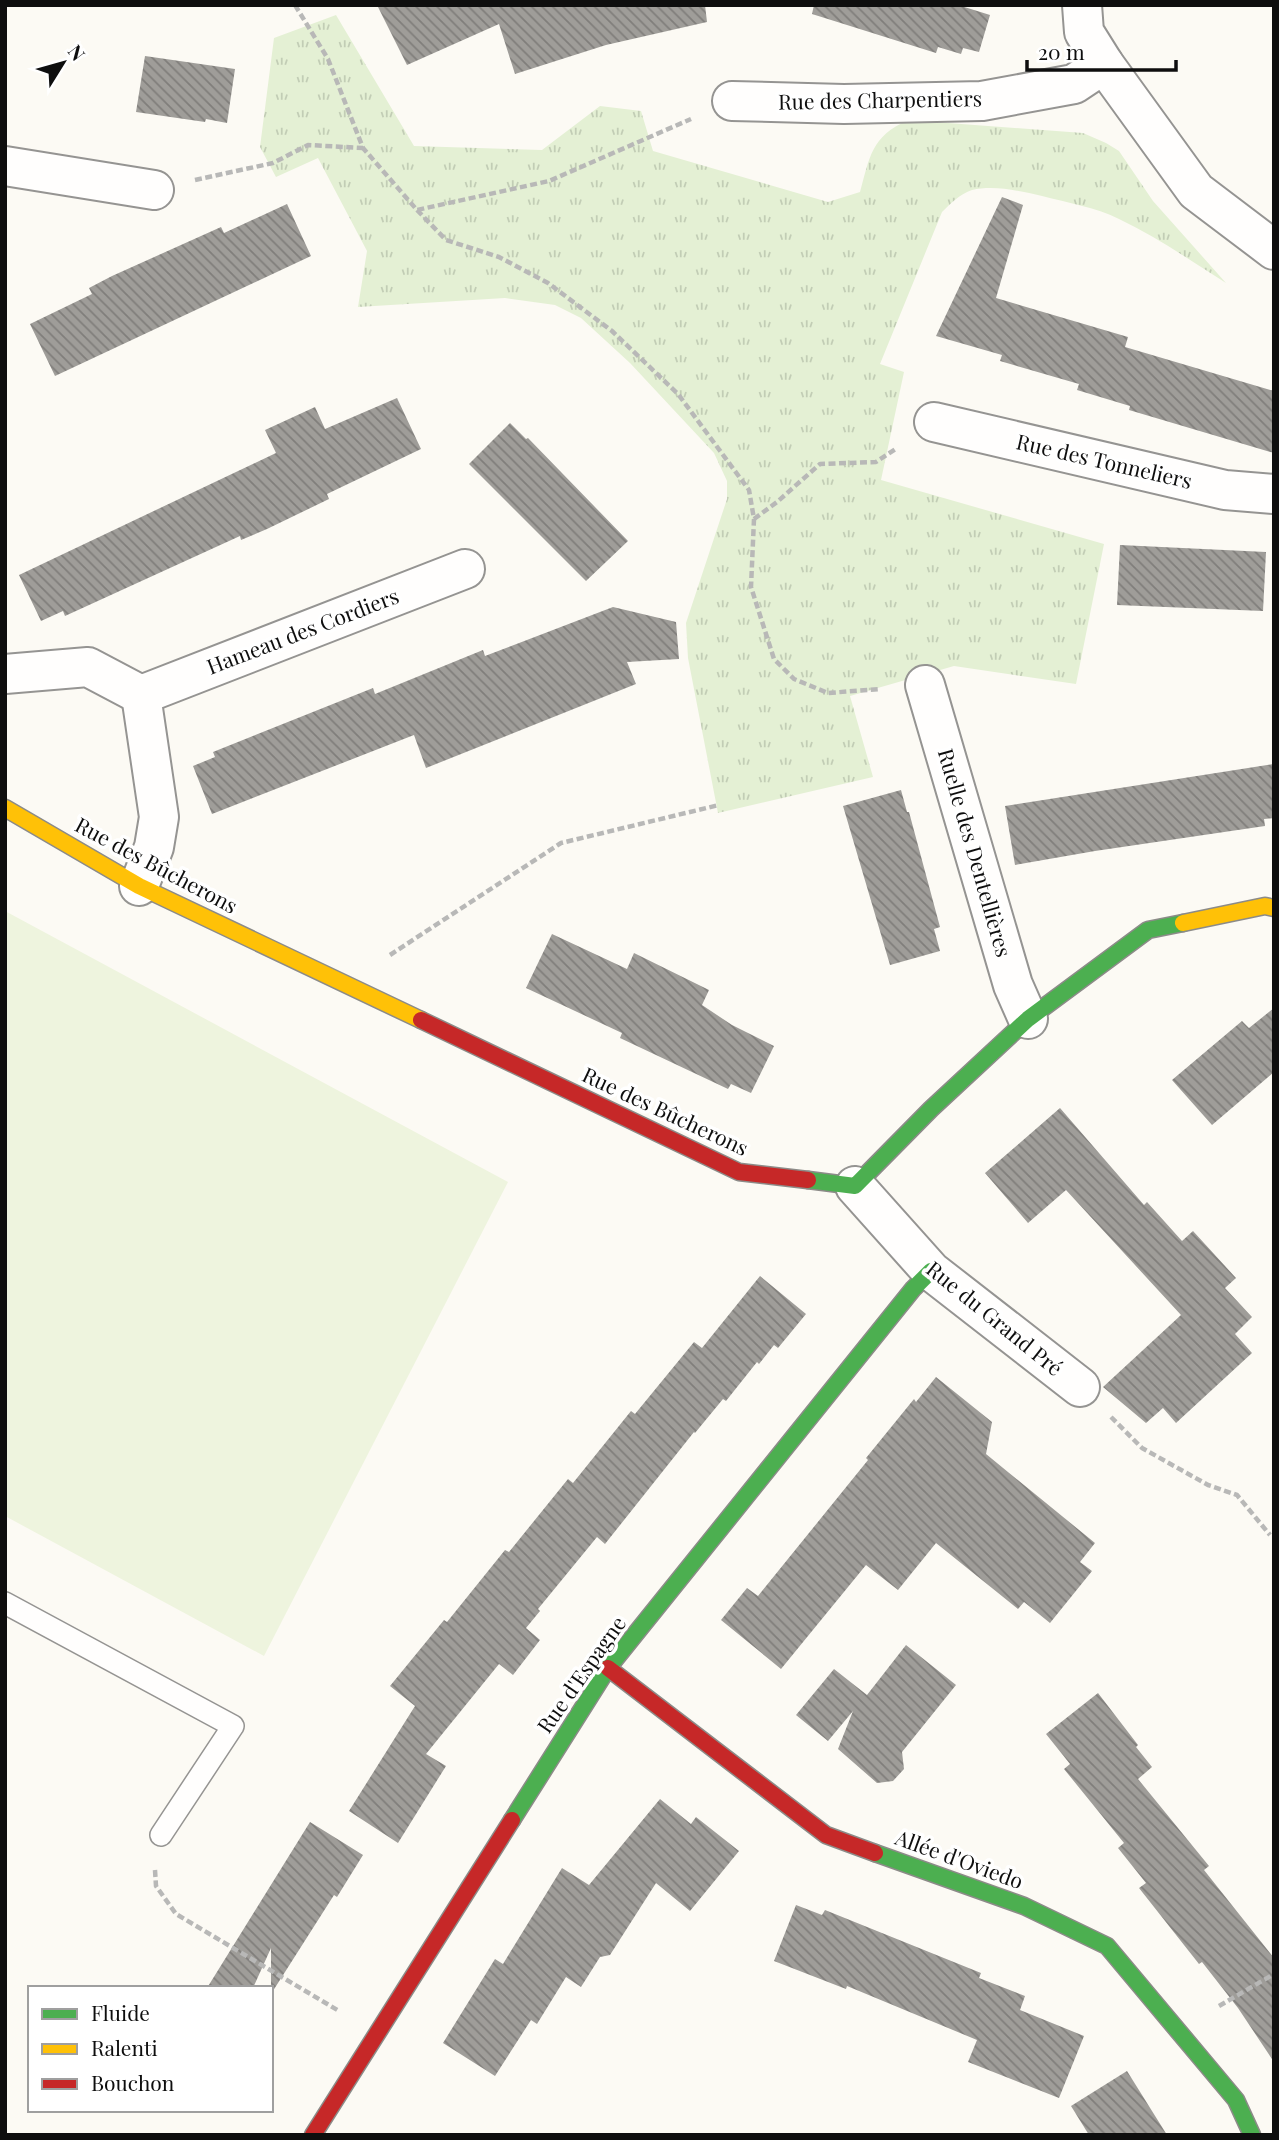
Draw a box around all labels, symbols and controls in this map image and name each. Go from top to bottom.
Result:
north arrow [28,28,98,98]
scale bar [1027,28,1176,72]
text: 20 m [1038,37,1085,65]
text: N [63,39,92,66]
street label: Rue des Charpentiers [778,83,982,115]
street label: Rue des Tonneliers [1014,426,1195,494]
street label: Hameau des Cordiers [202,581,402,680]
street label: Ruelle des Dentellières [933,745,1019,960]
street label: Rue des Bûcherons [71,810,243,919]
street label: Rue des Bûcherons [578,1059,753,1161]
street label: Rue du Grand Pré [921,1254,1069,1381]
street label: Rue d'Espagne [530,1610,631,1738]
street label: Allée d'Oviedo [891,1822,1027,1894]
legend [28,1986,273,2112]
text: Fluide [91,1998,150,2026]
text: Ralenti [91,2033,158,2061]
text: Bouchon [91,2068,175,2096]

